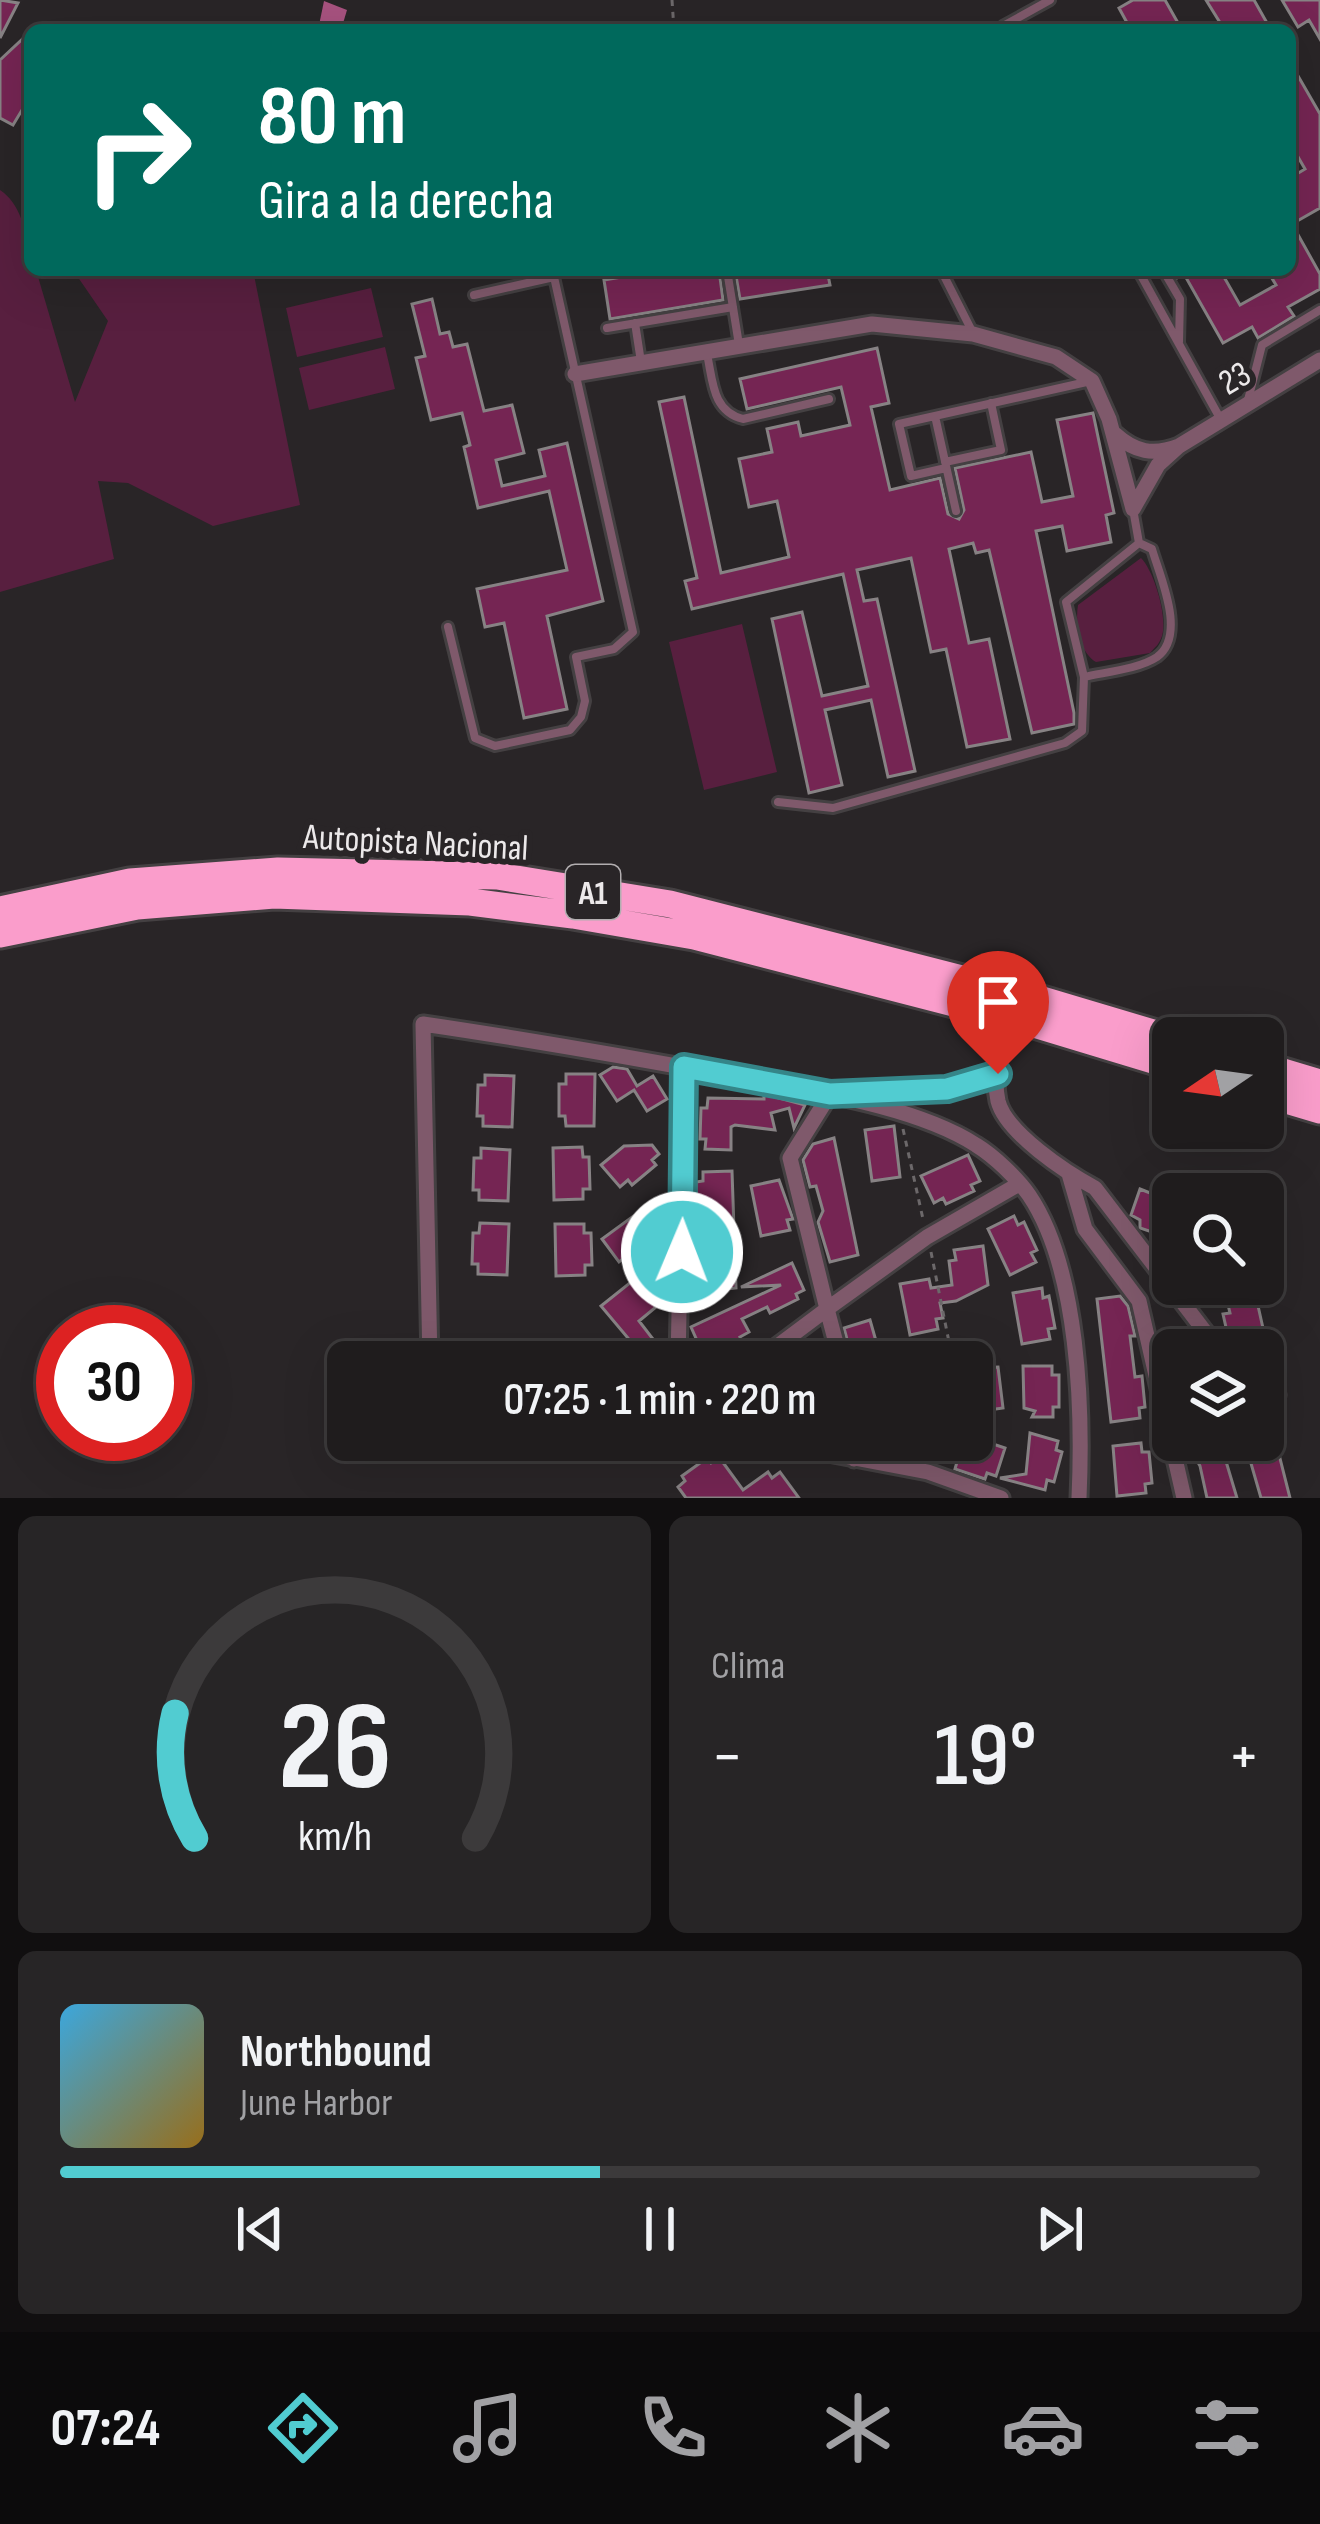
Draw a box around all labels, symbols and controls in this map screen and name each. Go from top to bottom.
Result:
text: 80 m [258,67,406,168]
icon: right [60,72,216,228]
text: Gira a la derecha [258,169,554,234]
street label: 23 [1211,353,1259,405]
street label: Autopista Nacional [301,816,529,871]
road number: A1 [566,865,620,919]
pin [947,951,1049,1074]
icon: arrive [965,969,1031,1035]
north arrow [1152,1017,1284,1149]
map controls [1152,1017,1284,1461]
button: search [1152,1173,1284,1305]
position arrow [619,1189,745,1315]
speed limit sign: 30 [36,1305,192,1461]
button: layers [1152,1329,1284,1461]
text: 07:25 · 1 min · 220 m [503,1373,817,1428]
text: Clima [711,1643,785,1690]
text: 26 [278,1675,391,1824]
text: 19° [934,1703,1037,1811]
text: − [711,1718,743,1797]
text: + [1228,1718,1260,1797]
text: km/h [297,1810,372,1862]
text: Northbound [240,2025,432,2080]
text: June Harbor [240,2080,392,2127]
icon: previous [227,2196,293,2262]
icon: pause [627,2196,693,2262]
icon: next [1027,2196,1093,2262]
icon: directions [261,2386,345,2470]
icon: music [446,2386,530,2470]
icon: phone [631,2386,715,2470]
icon: climate [816,2386,900,2470]
icon: car [1001,2386,1085,2470]
icon: filters [1185,2386,1269,2470]
text: 07:24 [50,2396,160,2461]

